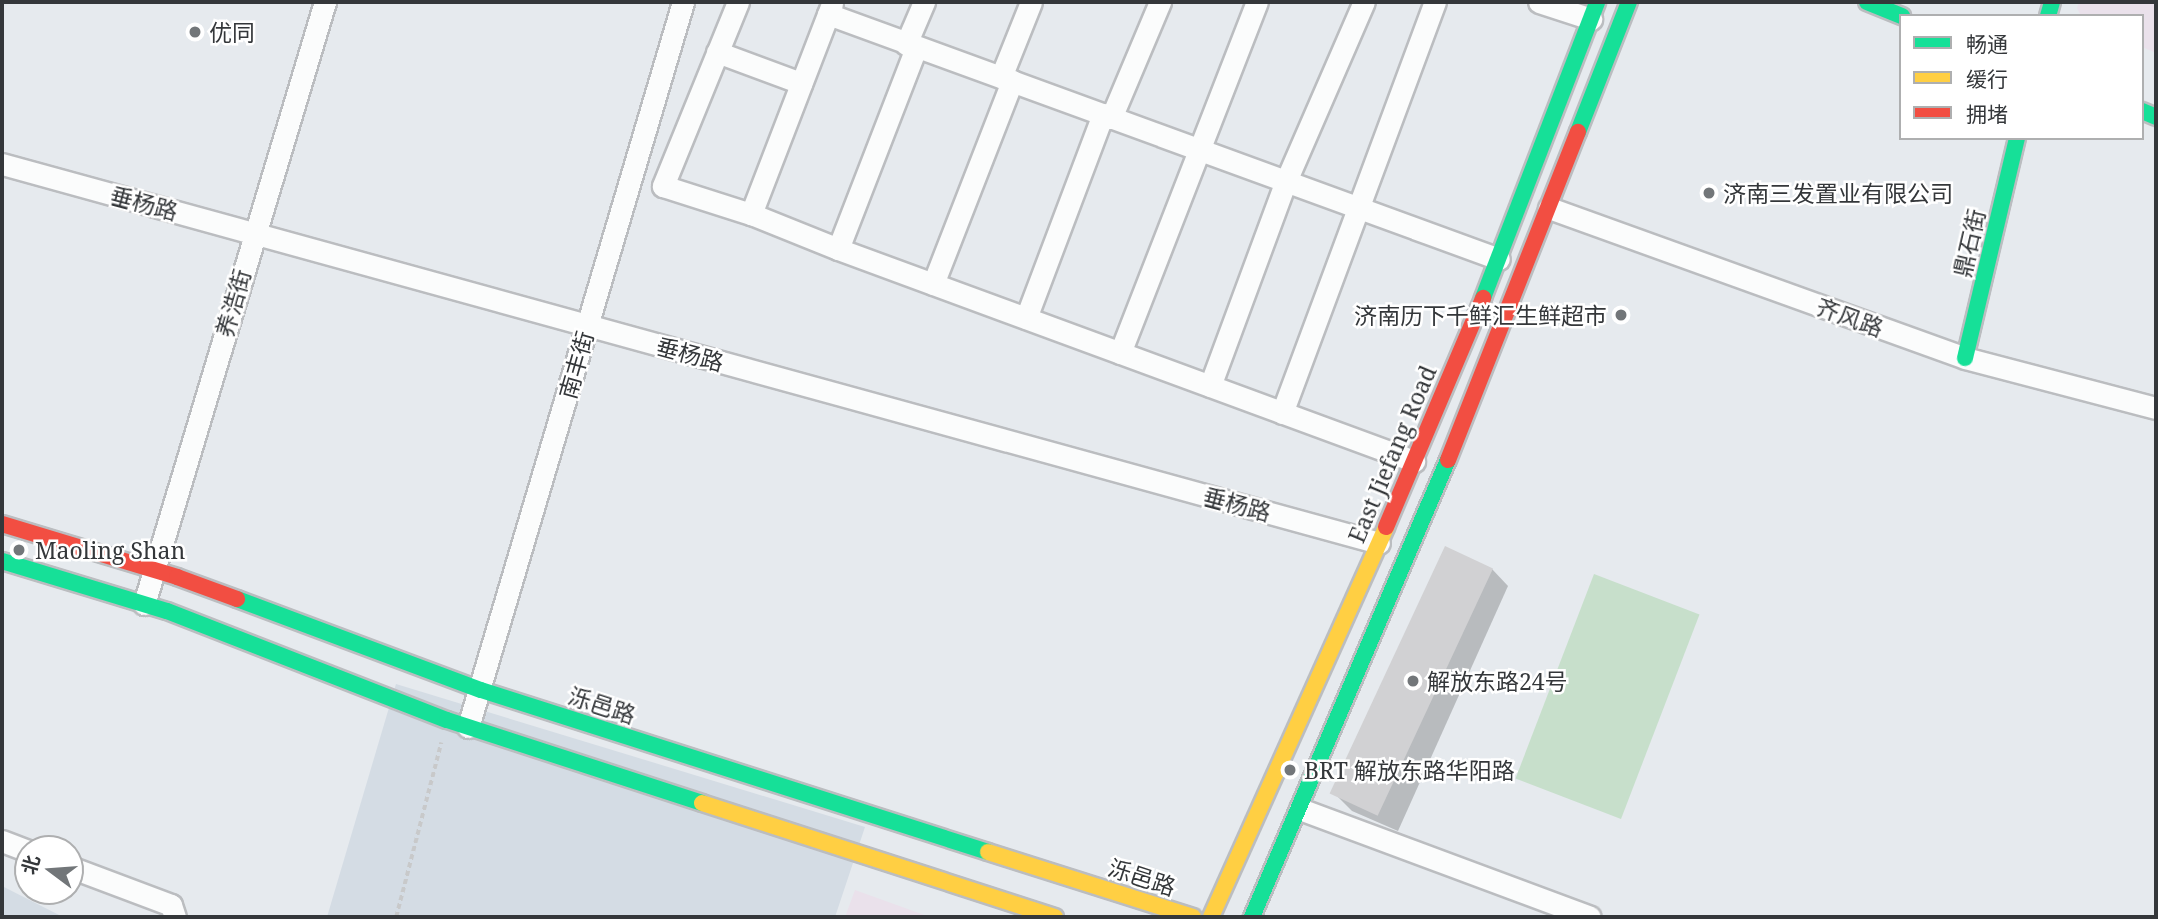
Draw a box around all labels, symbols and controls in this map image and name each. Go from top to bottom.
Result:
legend [1899,14,2144,140]
place label: 优同 [209,18,255,46]
marker: 优同 [187,24,203,40]
text: 畅通 [1966,30,2008,58]
text: 缓行 [1966,65,2008,93]
text: 拥堵 [1966,100,2008,128]
place label: 济南三发置业有限公司 [1723,179,1953,207]
street label: 垂杨路 [107,181,181,225]
marker: 济南三发置业有限公司 [1701,185,1717,201]
street label: 鼎石街 [1948,206,1990,280]
street label: 养浩街 [210,266,256,340]
street label: 齐风路 [1813,292,1887,342]
place label: 济南历下千鲜汇生鲜超市 [1354,301,1607,329]
marker: 济南历下千鲜汇生鲜超市 [1613,307,1629,323]
street label: 南丰街 [553,328,599,402]
street label: 垂杨路 [653,332,727,376]
street label: East Jiefang Road [1342,361,1442,547]
street label: 垂杨路 [1200,482,1274,526]
place label: Maoling Shan [35,536,185,564]
marker: Maoling Shan [9,540,29,560]
place label: 解放东路24号 [1427,667,1568,695]
marker: 解放东路24号 [1405,673,1421,689]
street label: 泺邑路 [565,681,639,729]
place label: BRT 解放东路华阳路 [1304,756,1515,784]
marker: BRT 解放东路华阳路 [1282,762,1298,778]
north arrow [14,835,84,905]
text: 北 [16,852,46,877]
street label: 泺邑路 [1105,853,1179,901]

